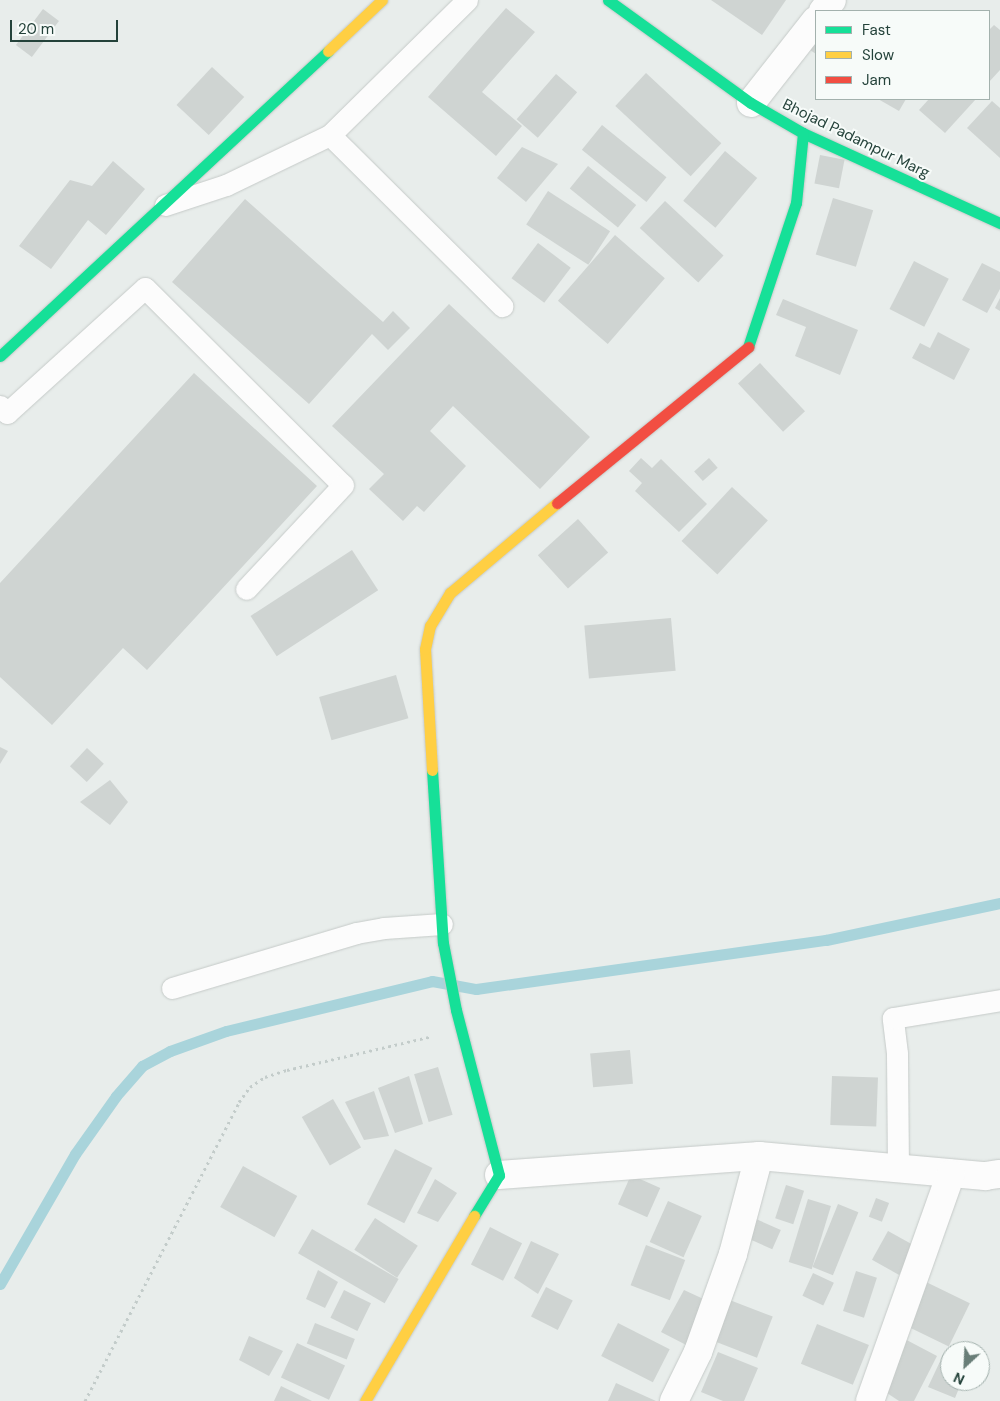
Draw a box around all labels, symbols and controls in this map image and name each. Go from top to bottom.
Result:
scale bar [12,10,120,42]
legend [815,10,990,100]
text: 20 m [18,19,54,39]
text: Fast [862,20,891,40]
text: Slow [862,45,894,65]
text: Jam [862,70,891,90]
street label: Bhojad Padampur Marg [780,96,932,182]
north arrow [940,1341,990,1391]
text: N [951,1368,968,1389]

